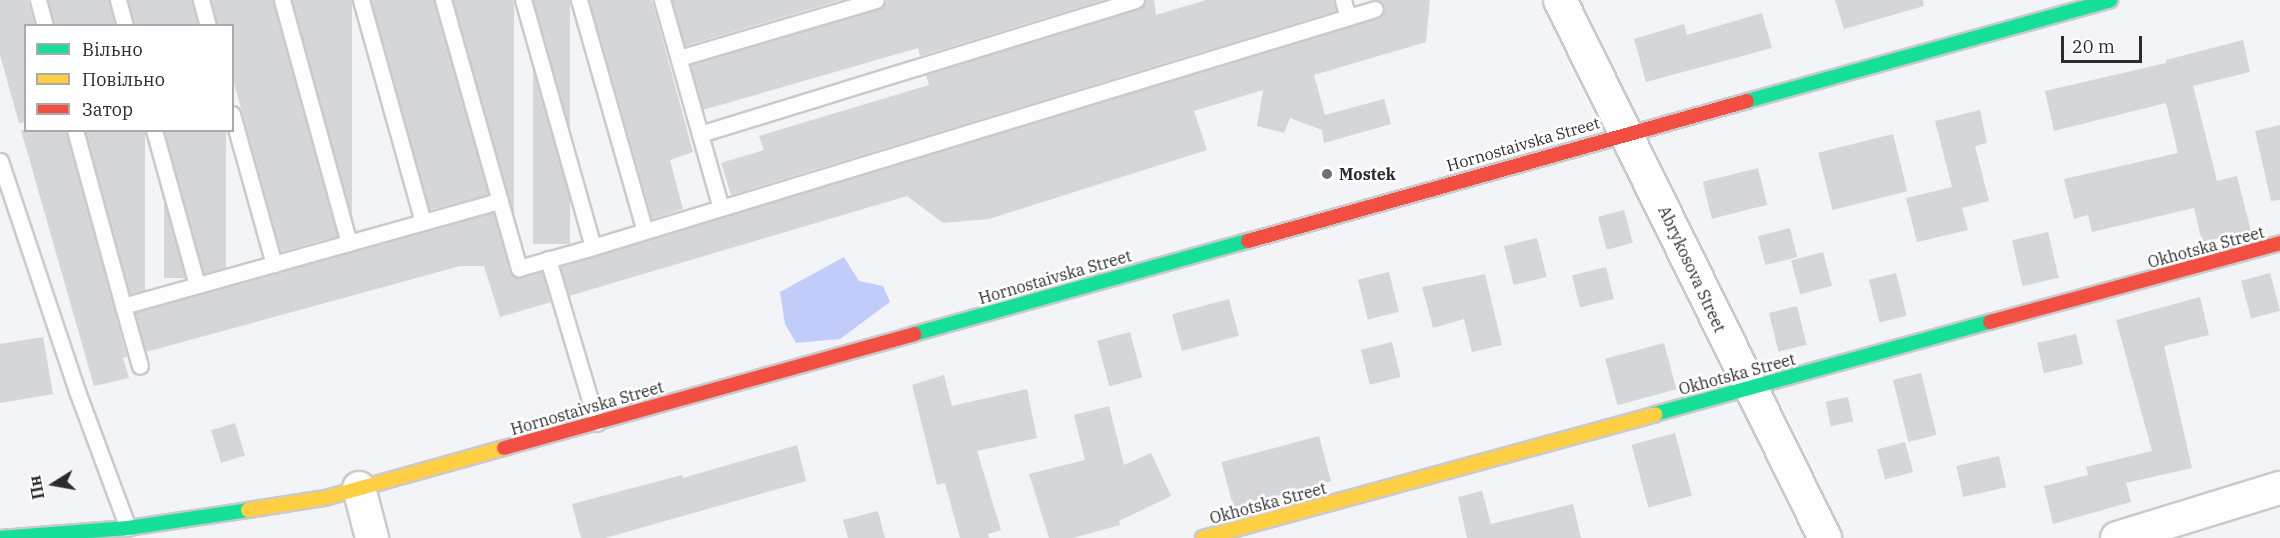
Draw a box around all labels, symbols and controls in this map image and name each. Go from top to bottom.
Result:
legend [24,24,234,132]
scale bar [2064,24,2145,62]
text: 20 m [2072,35,2115,58]
text: Вільно [82,38,143,61]
text: Повільно [82,68,165,91]
text: Затор [82,98,133,121]
street label: Hornostaivska Street [1444,113,1602,175]
place label: Mostek [1339,164,1396,184]
marker: Mostek [1320,167,1334,181]
street label: Abrykosova Street [1654,203,1730,335]
street label: Okhotska Street [2146,222,2266,272]
street label: Hornostaivska Street [976,246,1134,308]
street label: Okhotska Street [1677,349,1797,399]
street label: Hornostaivska Street [508,377,666,439]
north arrow [24,454,84,514]
text: Пн [24,474,48,501]
street label: Okhotska Street [1208,478,1328,528]

